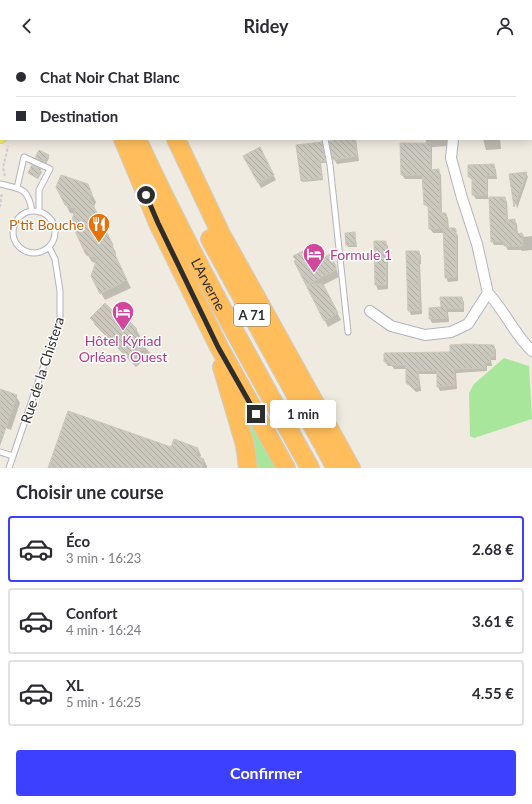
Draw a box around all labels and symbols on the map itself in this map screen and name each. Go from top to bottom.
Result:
route start [137,186,155,204]
restaurant icon: P'tit Bouche [86,211,112,244]
place label: P'tit Bouche [9,216,84,233]
hotel icon: Formule 1 [301,241,327,274]
place label: Formule 1 [330,246,392,263]
street label: L'Arverne [188,255,230,313]
hotel icon: Hôtel Kyriad Orléans Ouest [110,299,136,332]
road number: A 71 [234,304,270,326]
street label: Rue de la Chistera [17,315,67,425]
place label: Hôtel Kyriad Orléans Ouest [79,332,167,365]
callout: 1 min [270,400,336,428]
route end [247,405,265,423]

